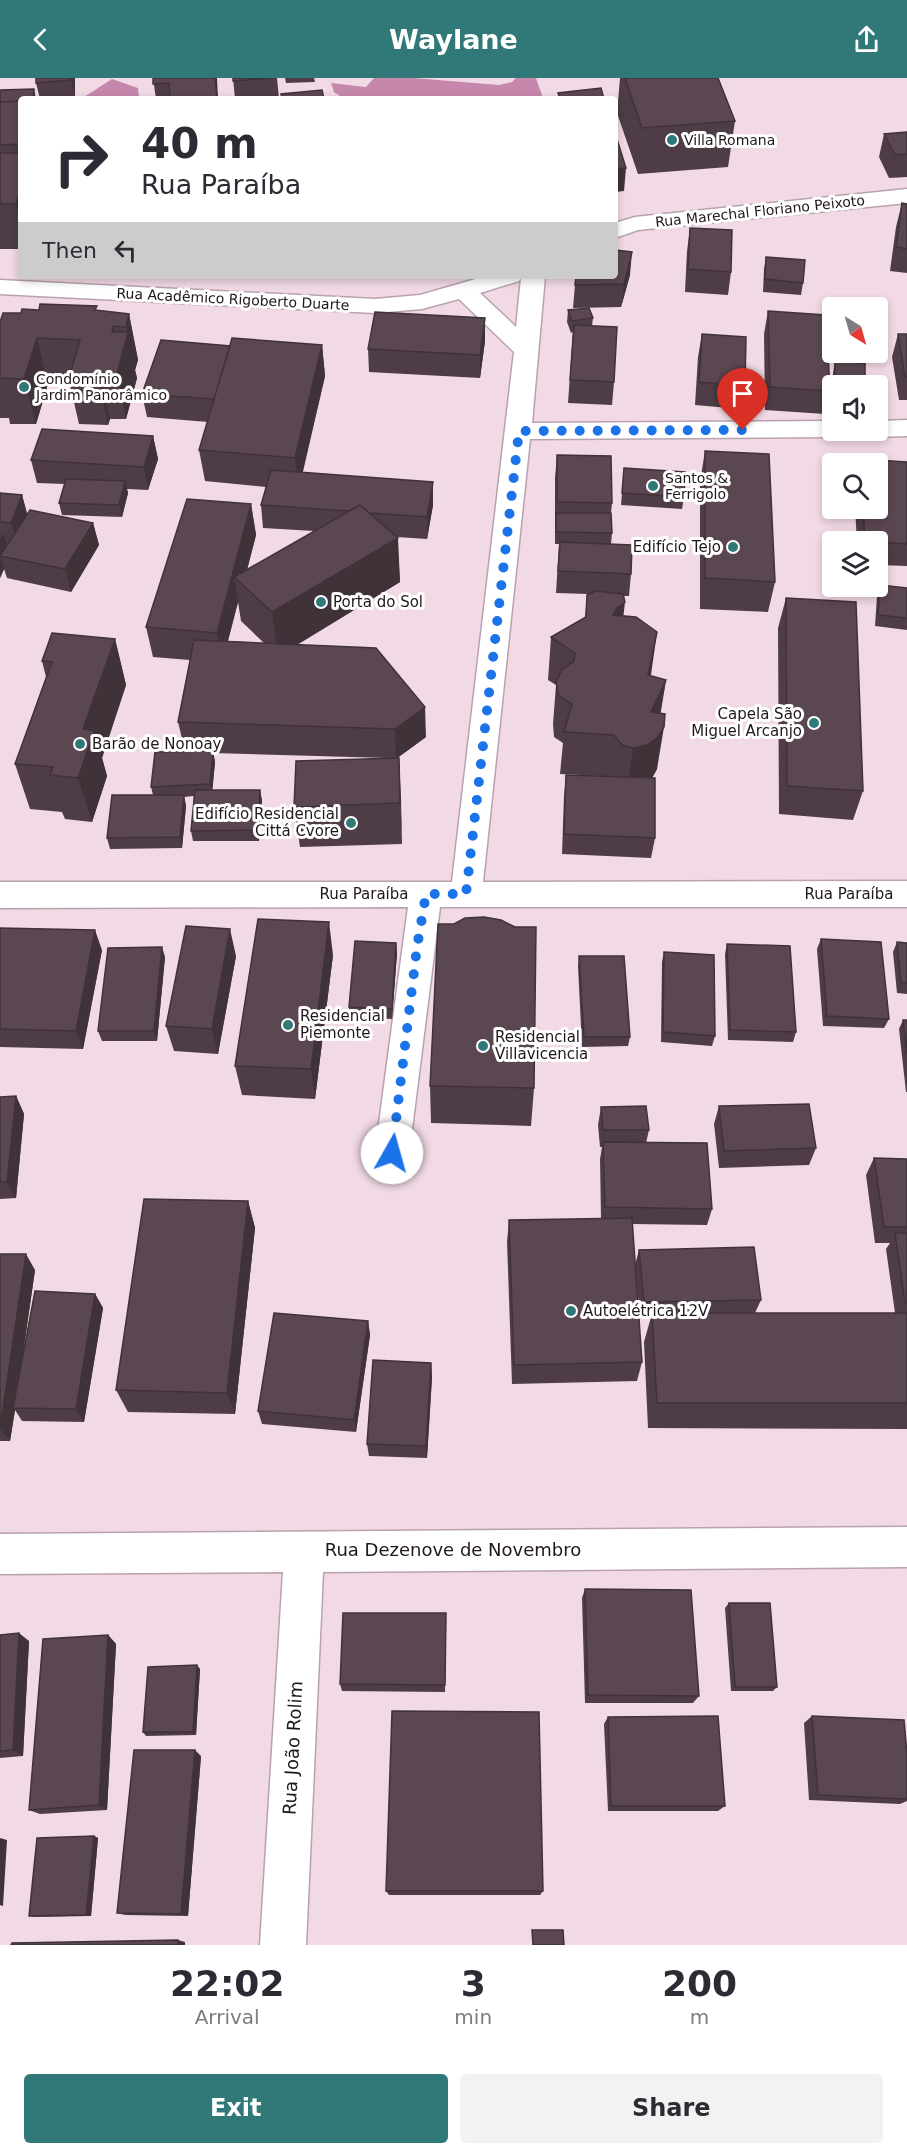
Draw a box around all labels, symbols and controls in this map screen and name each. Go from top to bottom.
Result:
icon: back [24,23,57,56]
icon: share [850,23,883,56]
text: Waylane [389,24,518,55]
text: 40 m [141,119,258,168]
icon: right [42,120,120,198]
place label: Villa Romana [684,132,775,148]
marker: Villa Romana [665,133,679,147]
text: Rua Paraíba [141,169,301,200]
street label: Rua Marechal Floriano Peixoto [654,192,866,230]
icon: left [109,234,142,267]
text: Then [42,238,97,263]
street label: Rua Acadêmico Rigoberto Duarte [116,285,350,313]
north arrow [822,297,888,363]
map controls [822,297,888,597]
pin [717,368,768,430]
place label: Condomínio Jardim Panorâmico [35,371,167,403]
button: sound [822,375,888,441]
icon: arrive [726,377,759,410]
marker: Condomínio Jardim Panorâmico [17,380,31,394]
button: search [822,453,888,519]
place label: Santos & Ferrigolo [665,470,728,502]
marker: Santos & Ferrigolo [646,479,660,493]
button: layers [822,531,888,597]
place label: Edifício Tejo [633,538,721,556]
marker: Edifício Tejo [726,540,740,554]
place label: Porta do Sol [333,593,423,611]
marker: Porta do Sol [314,595,328,609]
place label: Capela São Miguel Arcanjo [691,705,802,740]
marker: Capela São Miguel Arcanjo [807,716,821,730]
place label: Barão de Nonoay [92,735,222,753]
marker: Barão de Nonoay [73,737,87,751]
place label: Edifício Residencial Cittá Cvore [195,805,339,840]
marker: Edifício Residencial Cittá Cvore [344,816,358,830]
street label: Rua Paraíba [319,885,409,903]
street label: Rua Paraíba [804,885,894,903]
place label: Residencial Piemonte [300,1007,385,1042]
marker: Residencial Piemonte [281,1018,295,1032]
place label: Residencial Villavicencia [495,1028,588,1063]
marker: Residencial Villavicencia [476,1039,490,1053]
position arrow [360,1121,424,1185]
place label: Autoelétrica 12V [583,1302,709,1320]
marker: Autoelétrica 12V [564,1304,578,1318]
street label: Rua Dezenove de Novembro [325,1539,581,1560]
street label: Rua João Rolim [279,1680,306,1816]
text: 22:02 [170,1963,284,2004]
text: 3 [461,1963,486,2004]
text: 200 [662,1963,737,2004]
text: Arrival [195,2005,260,2029]
text: min [454,2005,492,2029]
text: m [690,2005,709,2029]
button: Exit [24,2074,448,2143]
button: Share [460,2074,883,2143]

